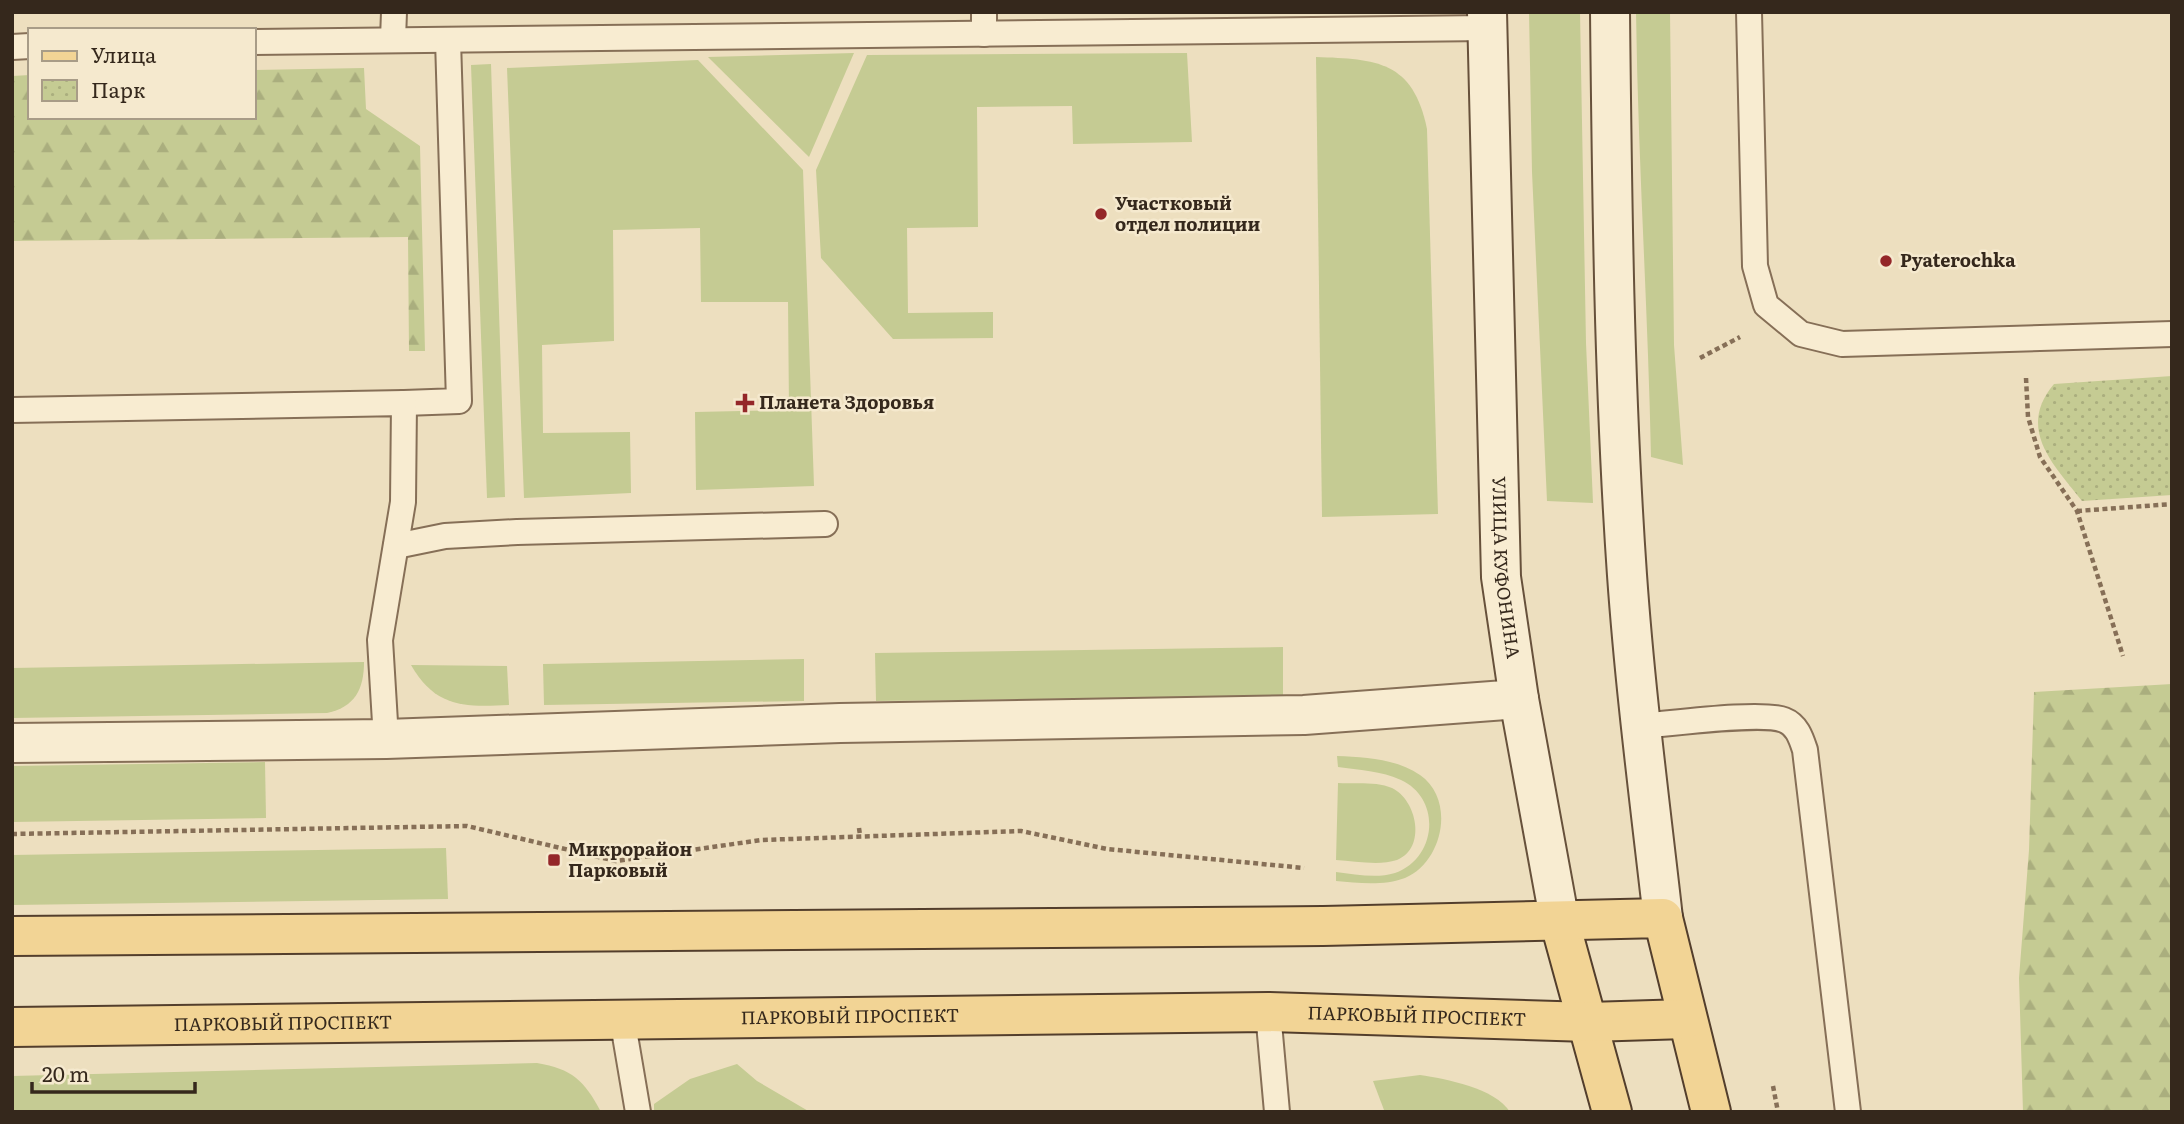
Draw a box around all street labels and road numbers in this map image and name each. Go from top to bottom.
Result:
street label: УЛИЦА КУФОНИНА [1487,476,1528,660]
street label: ПАРКОВЫЙ ПРОСПЕКТ [1307,998,1527,1032]
street label: ПАРКОВЫЙ ПРОСПЕКТ [740,1001,959,1030]
street label: ПАРКОВЫЙ ПРОСПЕКТ [173,1007,392,1037]

